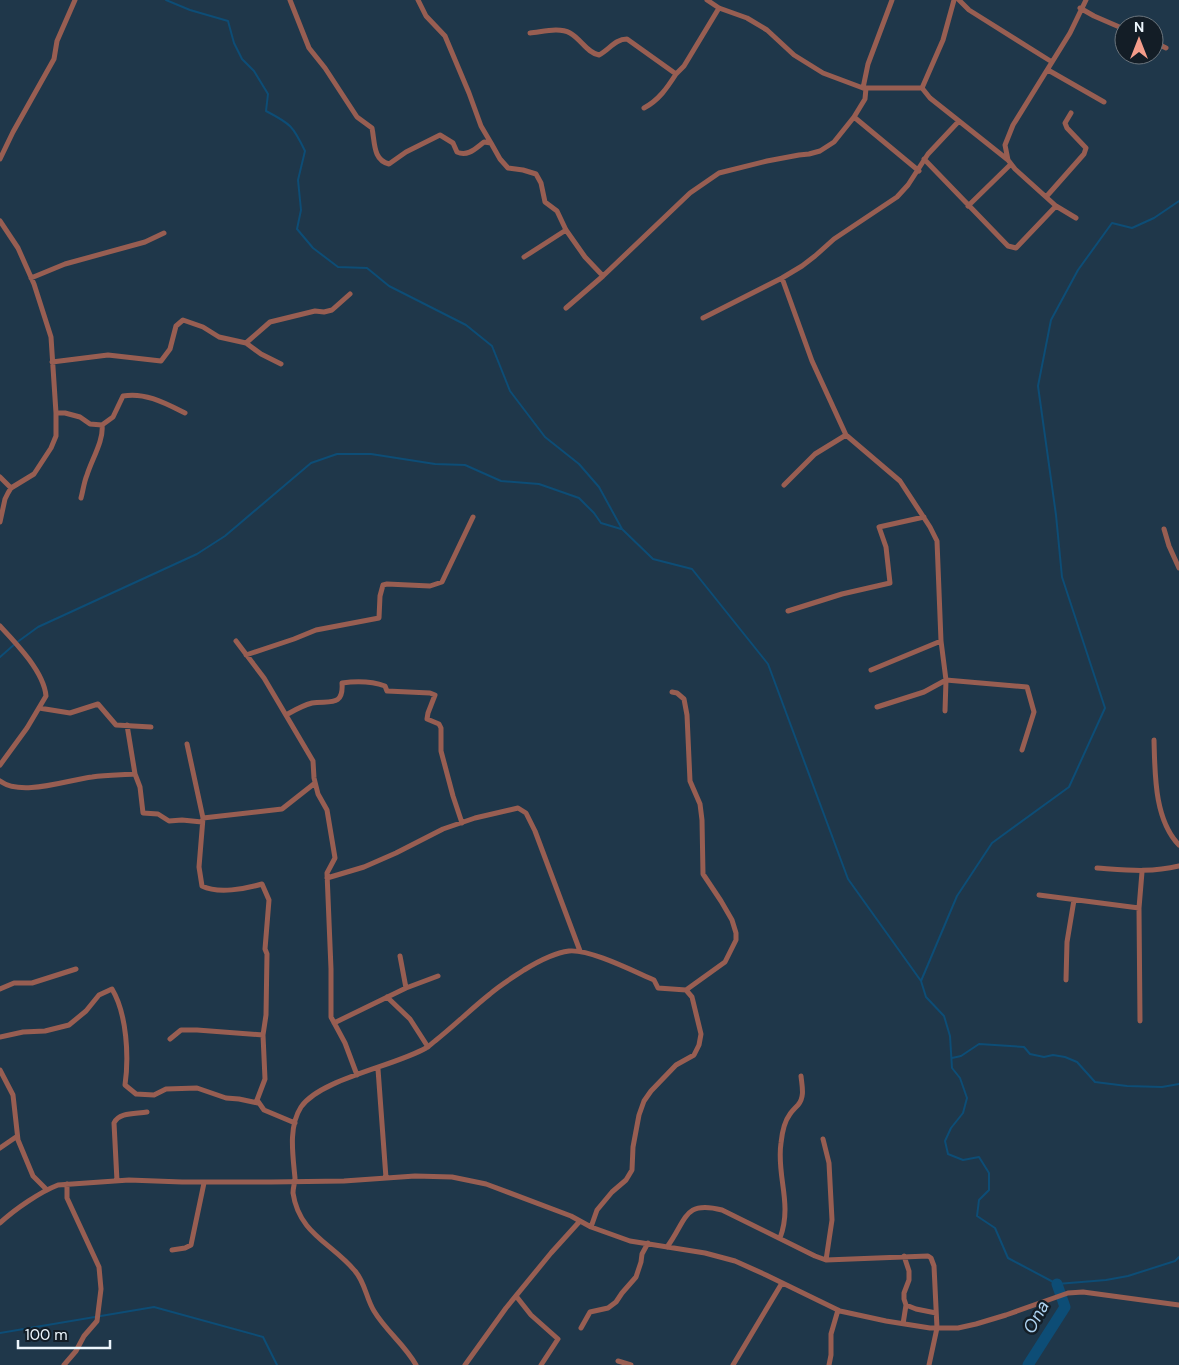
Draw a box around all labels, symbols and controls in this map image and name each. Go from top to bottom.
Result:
north arrow [1114,15,1164,65]
text: N [1134,18,1144,36]
water label: Ona [1017,1296,1055,1338]
scale bar [18,1318,110,1350]
text: 100 m [25,1325,68,1345]

